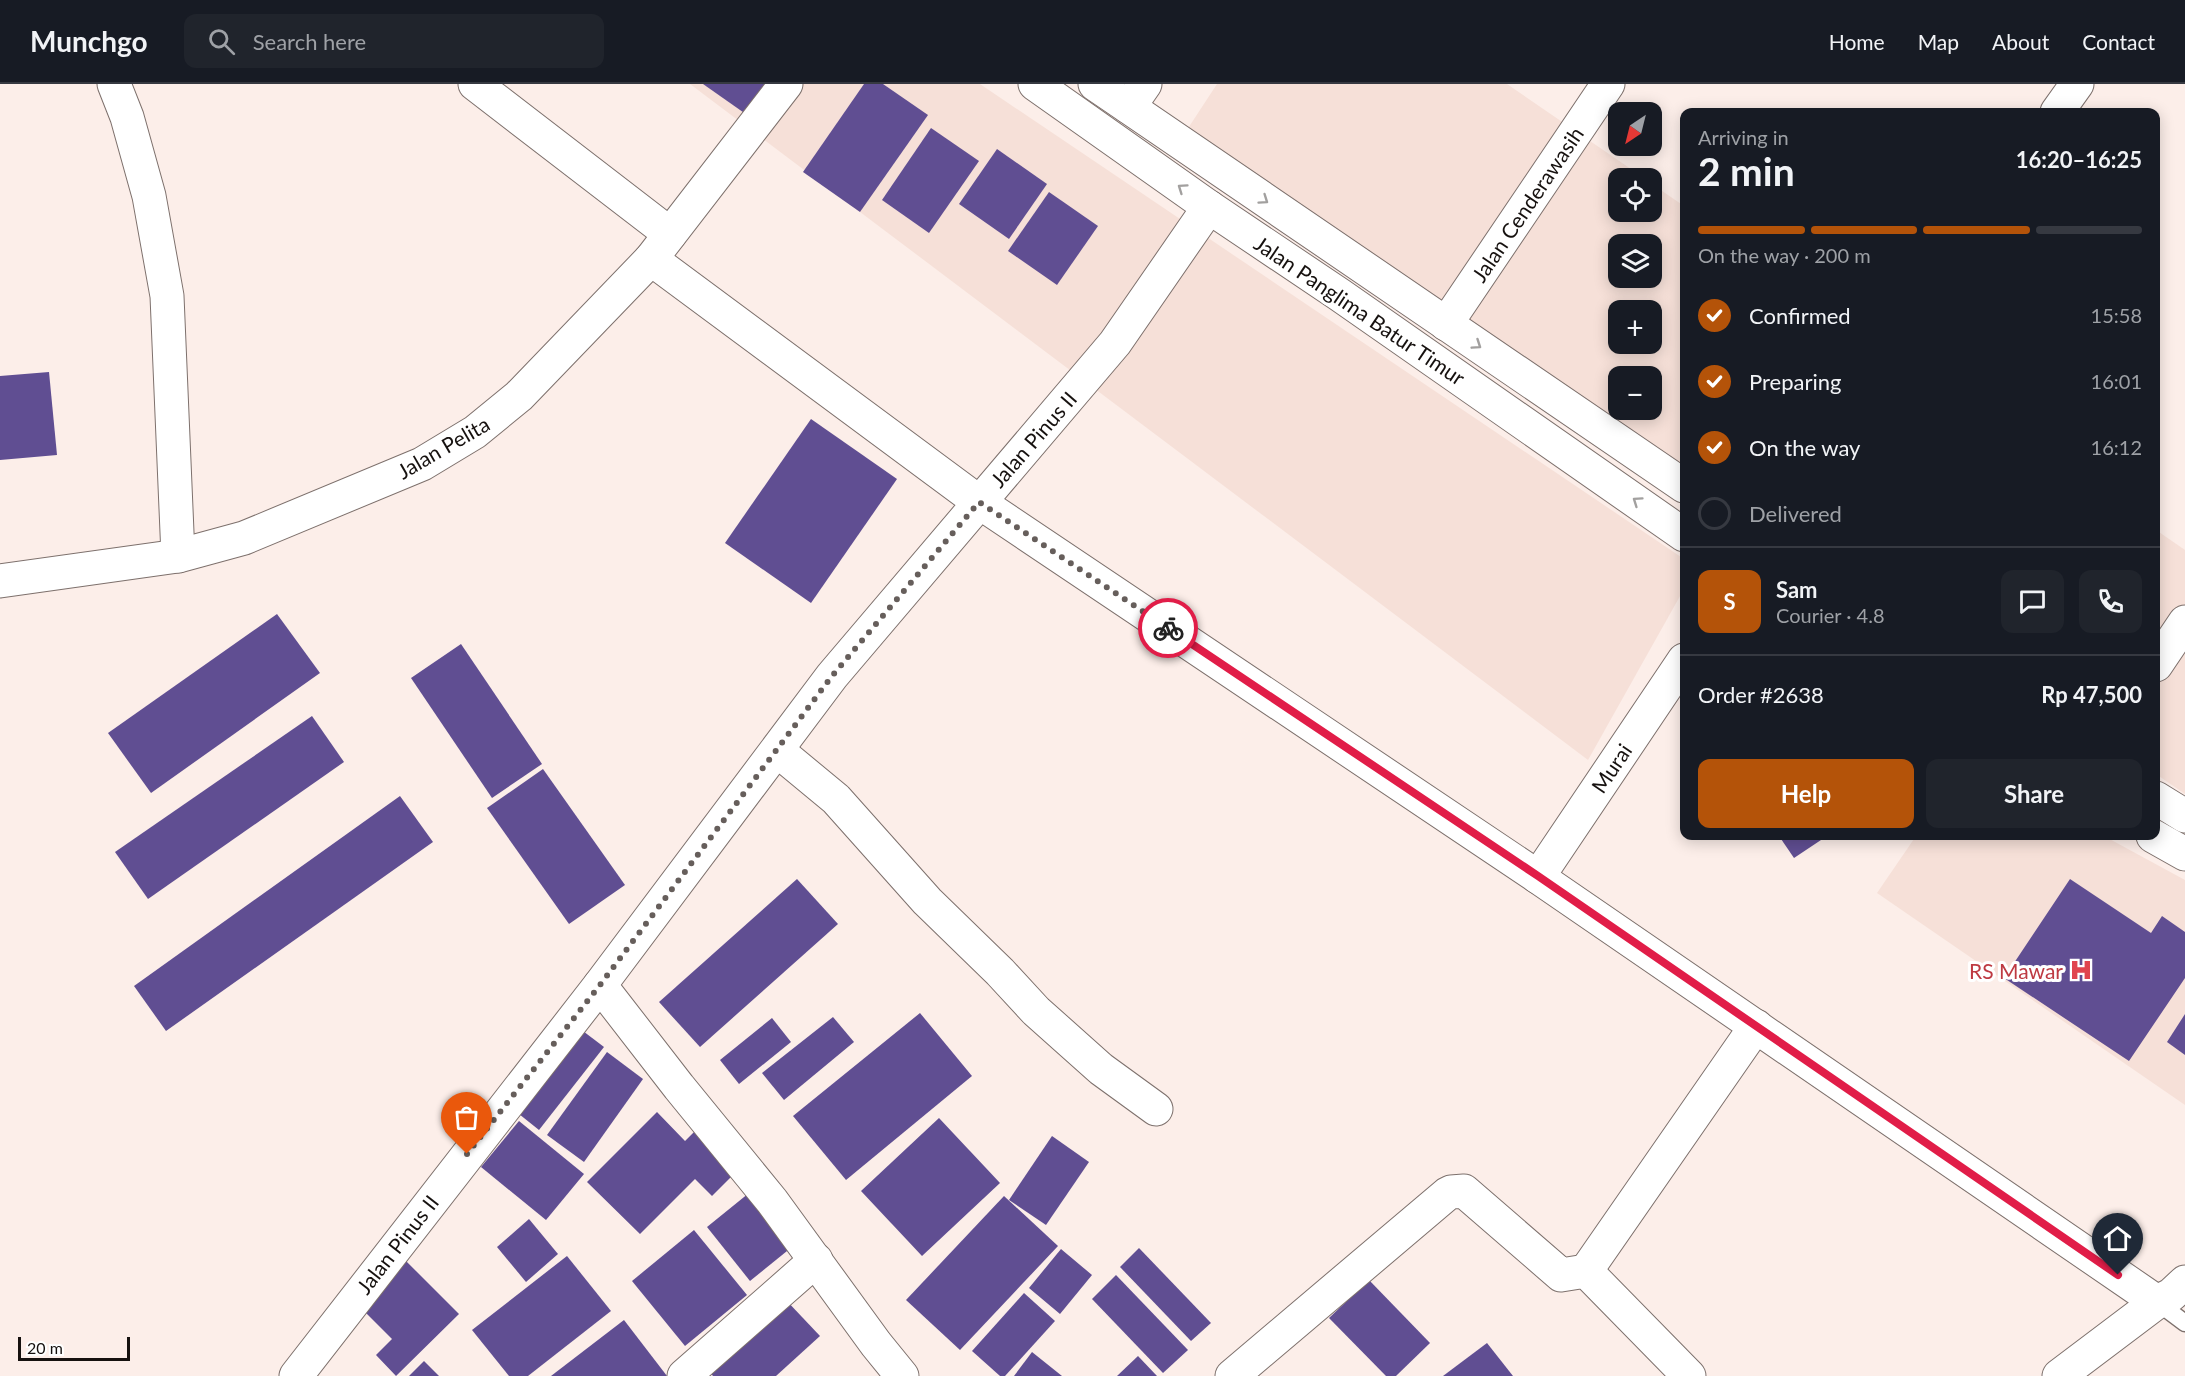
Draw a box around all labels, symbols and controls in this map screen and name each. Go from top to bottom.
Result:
search box [184,14,604,68]
text: Munchgo [30,24,148,58]
icon: search [205,25,238,58]
text: Search here [253,28,366,55]
text: Home [1829,29,1885,54]
text: Map [1918,29,1959,54]
text: About [1992,29,2049,54]
text: Contact [2082,29,2155,54]
north arrow [1608,102,1662,156]
map controls [1608,102,1662,420]
street label: Jalan Cenderawasih [1466,122,1588,286]
text: Arriving in [1698,125,1789,149]
text: 16:20–16:25 [2016,146,2142,173]
text: 2 min [1698,148,1795,194]
button: locate [1608,168,1662,222]
one-way arrow [1178,184,1189,195]
one-way arrow [1257,193,1268,204]
street label: Jalan Panglima Batur Timur [1250,230,1470,390]
button: layers [1608,234,1662,288]
text: On the way · 200 m [1698,243,1871,267]
icon: check [1698,299,1731,332]
button: + [1608,300,1662,354]
text: Confirmed [1749,302,1851,329]
text: 15:58 [2091,303,2142,327]
one-way arrow [1471,338,1482,349]
icon: check [1698,365,1731,398]
button: − [1608,366,1662,420]
text: Preparing [1749,368,1841,395]
text: 16:01 [2091,369,2142,393]
street label: Jalan Pinus II [985,386,1081,492]
street label: Jalan Pelita [392,411,494,483]
icon: check [1698,431,1731,464]
text: On the way [1749,434,1860,461]
text: 16:12 [2091,435,2142,459]
one-way arrow [1632,497,1643,508]
text: Delivered [1749,500,1842,527]
button: chat [2001,570,2064,633]
button: phone [2079,570,2142,633]
text: Sam [1776,576,1818,603]
text: S [1723,588,1736,615]
courier [1138,598,1198,658]
text: Courier · 4.8 [1776,603,1885,627]
icon: bike [1152,612,1185,645]
text: Order #2638 [1698,681,1824,708]
text: Rp 47,500 [2041,681,2142,708]
street label: Murai [1586,739,1636,797]
button: Help [1698,759,1914,828]
button: Share [1926,759,2142,828]
hospital icon: RS Mawar [2068,957,2094,983]
place label: RS Mawar [1969,958,2063,983]
pin [441,1092,492,1154]
icon: bag [450,1101,483,1134]
street label: Jalan Pinus II [351,1190,443,1298]
pin [2092,1213,2143,1275]
icon: home [2101,1222,2134,1255]
scale bar [18,1334,130,1362]
text: 20 m [27,1338,63,1357]

